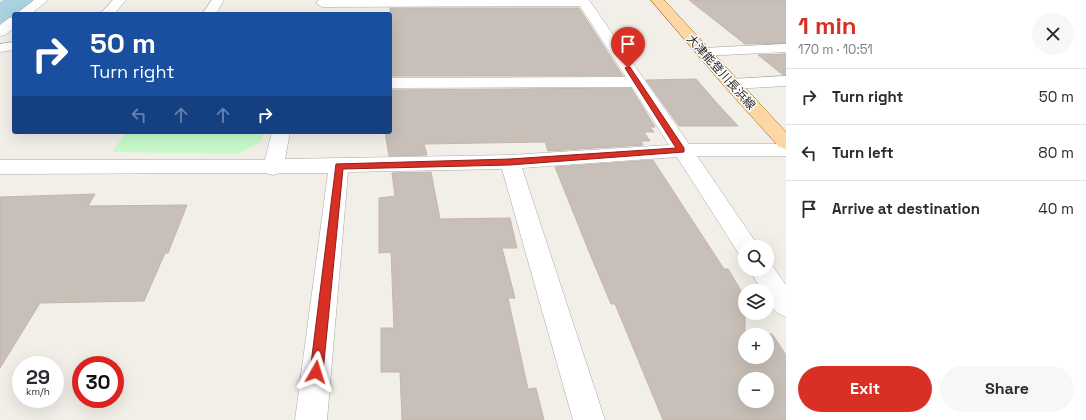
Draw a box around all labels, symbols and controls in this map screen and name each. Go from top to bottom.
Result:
text: 1 min [798,10,857,41]
button: close [1032,13,1074,55]
text: 50 m [90,25,156,61]
pin [611,27,645,68]
icon: right [24,28,76,80]
street label: 大津能登川長浜線 [683,31,759,113]
icon: arrive [617,33,639,55]
text: 170 m · 10:51 [798,41,873,58]
text: Turn right [90,60,174,83]
icon: right [798,86,820,108]
text: Turn right [832,87,903,106]
text: 50 m [1039,87,1074,106]
icon: left [128,104,150,126]
icon: ahead [170,104,192,126]
icon: ahead [212,104,234,126]
icon: right [254,104,276,126]
icon: left [798,142,820,164]
text: Turn left [832,143,894,162]
text: 80 m [1038,143,1074,162]
icon: arrive [798,198,820,220]
text: Arrive at destination [832,199,980,218]
text: 40 m [1038,199,1074,218]
map controls [738,240,774,408]
button: search [738,240,774,276]
button: layers [738,284,774,320]
button: + [738,328,774,364]
position arrow [295,351,337,393]
speed limit sign: 30 [72,356,124,408]
text: 29 [26,364,50,390]
button: Exit [798,366,932,412]
button: Share [940,366,1074,412]
button: − [738,372,774,408]
text: km/h [26,385,50,398]

